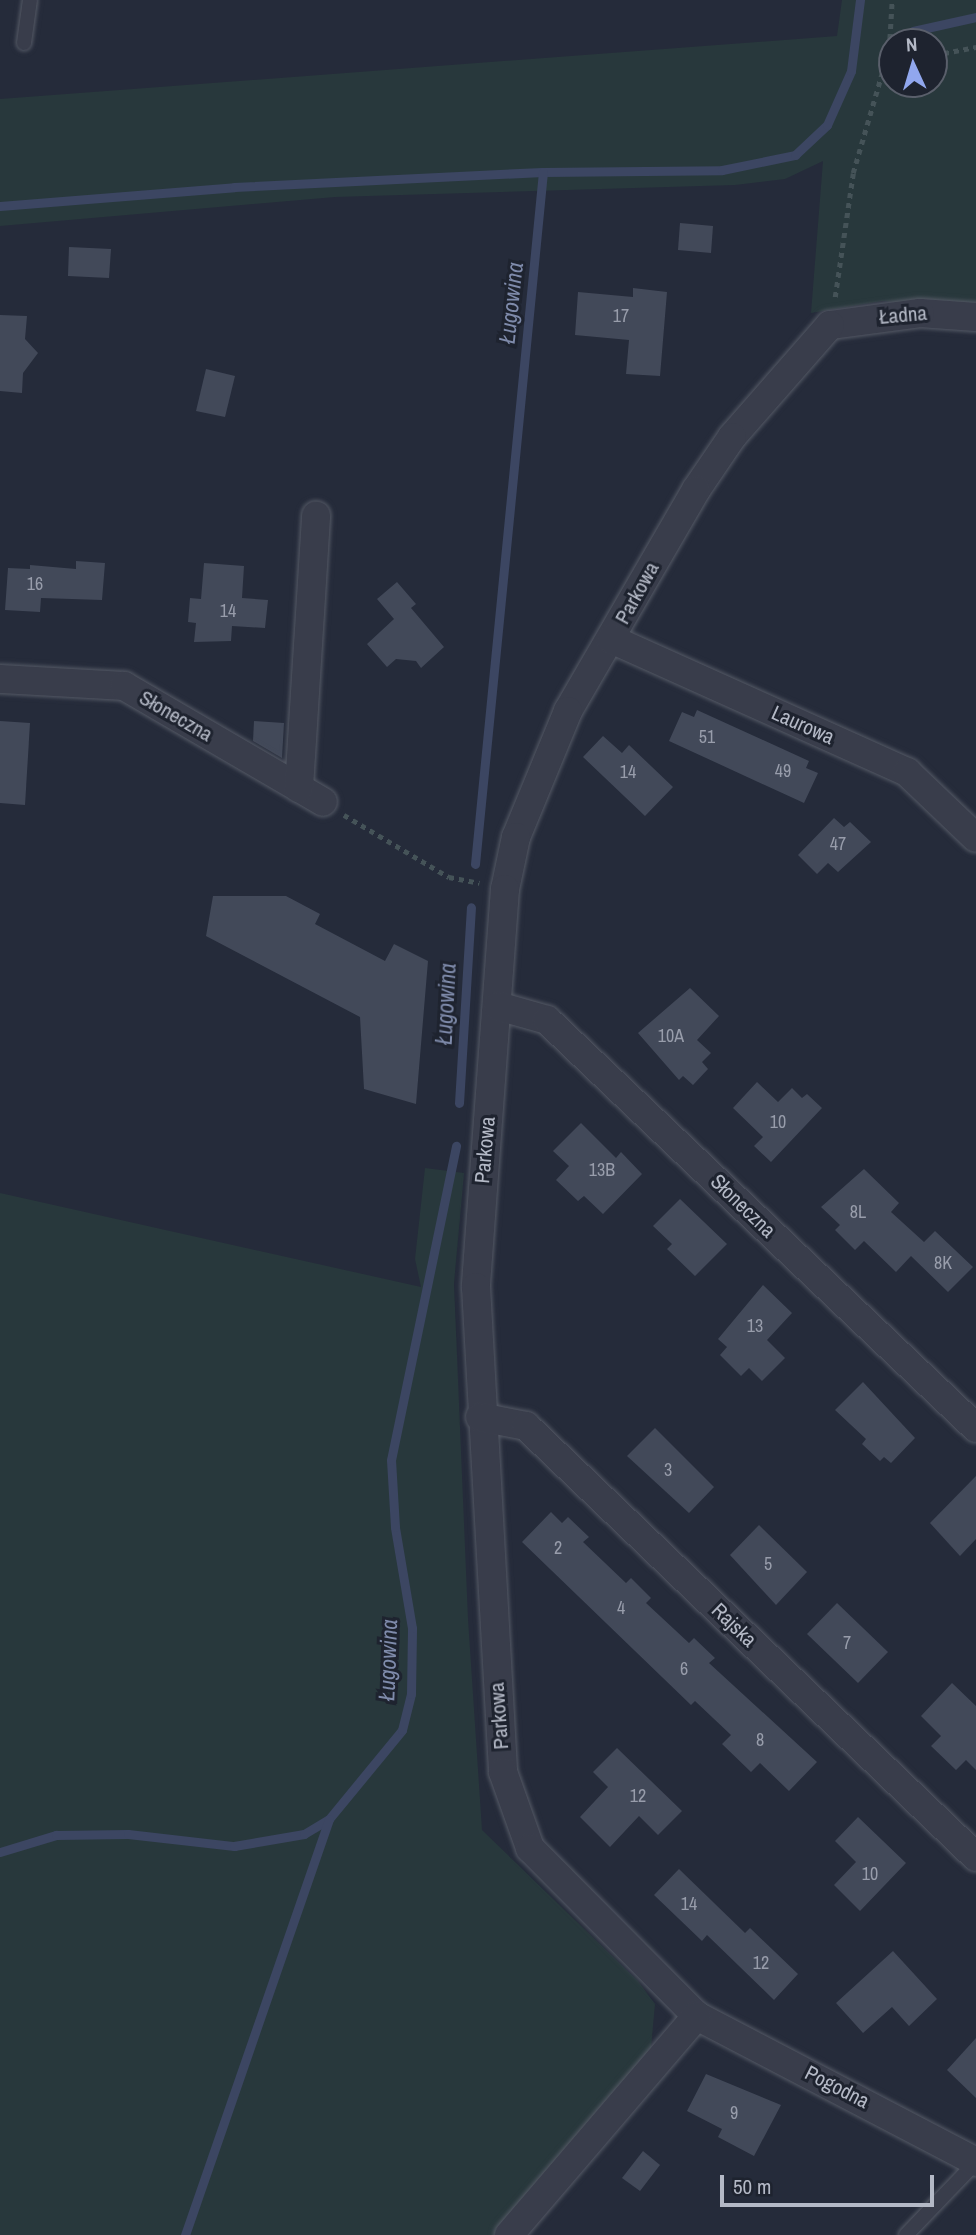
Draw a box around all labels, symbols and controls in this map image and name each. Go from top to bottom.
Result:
north arrow [878,28,948,98]
text: N [905,31,918,57]
water label: Ługowina [493,261,529,345]
street label: Ładna [878,300,928,330]
house number: 17 [613,305,629,327]
street label: Parkowa [610,558,664,628]
house number: 16 [27,573,43,595]
house number: 14 [220,600,236,622]
street label: Słoneczna [135,685,217,747]
street label: Laurowa [768,700,838,750]
house number: 51 [699,726,715,748]
house number: 49 [775,760,791,782]
house number: 14 [620,761,636,783]
house number: 47 [830,833,846,855]
water label: Ługowina [430,962,462,1046]
house number: 10A [658,1025,684,1047]
house number: 10 [770,1111,786,1133]
street label: Parkowa [470,1116,500,1184]
house number: 13B [589,1159,615,1181]
street label: Słoneczna [705,1169,781,1243]
house number: 8L [850,1201,866,1223]
house number: 8K [934,1252,952,1274]
house number: 13 [747,1315,763,1337]
house number: 3 [664,1459,672,1481]
house number: 2 [554,1537,562,1559]
house number: 5 [764,1553,772,1575]
house number: 4 [617,1597,625,1619]
street label: Rajska [706,1598,762,1652]
water label: Ługowina [373,1619,403,1701]
house number: 7 [843,1632,851,1654]
house number: 6 [680,1658,688,1680]
street label: Parkowa [484,1682,514,1750]
house number: 8 [756,1729,764,1751]
house number: 12 [630,1785,646,1807]
house number: 10 [862,1863,878,1885]
house number: 14 [681,1893,697,1915]
house number: 12 [753,1952,769,1974]
street label: Pogodna [801,2060,873,2114]
house number: 9 [730,2102,738,2124]
scale bar [724,2162,937,2206]
text: 50 m [733,2172,771,2201]

